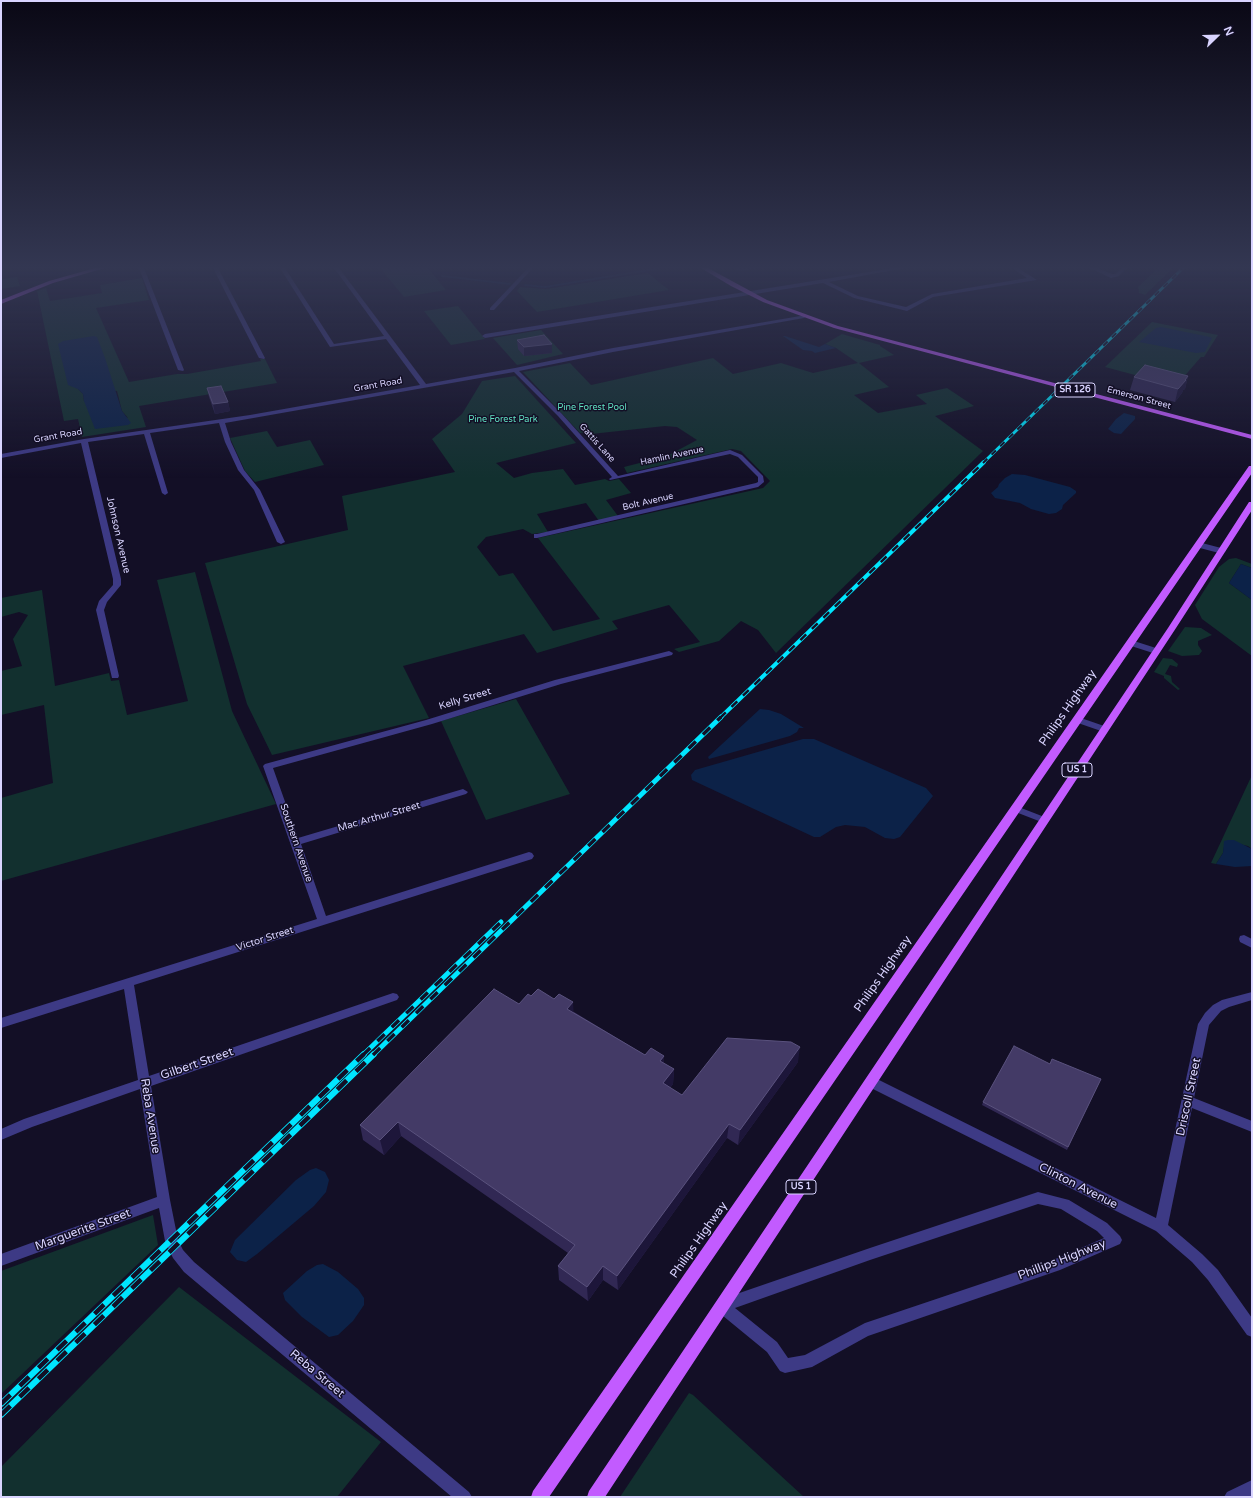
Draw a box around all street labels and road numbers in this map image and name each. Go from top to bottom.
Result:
street label: Grant Road [353,375,403,395]
road number: SR 126 [1055,383,1095,397]
street label: Emerson Street [1106,384,1172,412]
street label: Gattis Lane [577,421,617,465]
street label: Grant Road [33,426,83,446]
street label: Hamlin Avenue [639,444,705,468]
street label: Bolt Avenue [622,491,674,513]
street label: Johnson Avenue [103,496,133,574]
street label: Philips Highway [1036,667,1100,749]
street label: Kelly Street [437,685,493,713]
road number: US 1 [1062,763,1092,777]
street label: Mac Arthur Street [336,799,422,835]
street label: Southern Avenue [277,802,315,884]
street label: Victor Street [235,924,295,954]
street label: Philips Highway [851,933,915,1015]
street label: Gilbert Street [159,1045,235,1083]
street label: Driscoll Street [1174,1057,1204,1137]
street label: Reba Avenue [137,1077,163,1155]
street label: Clinton Avenue [1036,1160,1120,1212]
road number: US 1 [786,1180,816,1194]
street label: Philips Highway [667,1199,731,1281]
street label: Marguerite Street [33,1206,133,1254]
street label: Phillips Highway [1016,1237,1108,1283]
street label: Reba Street [287,1347,347,1401]

